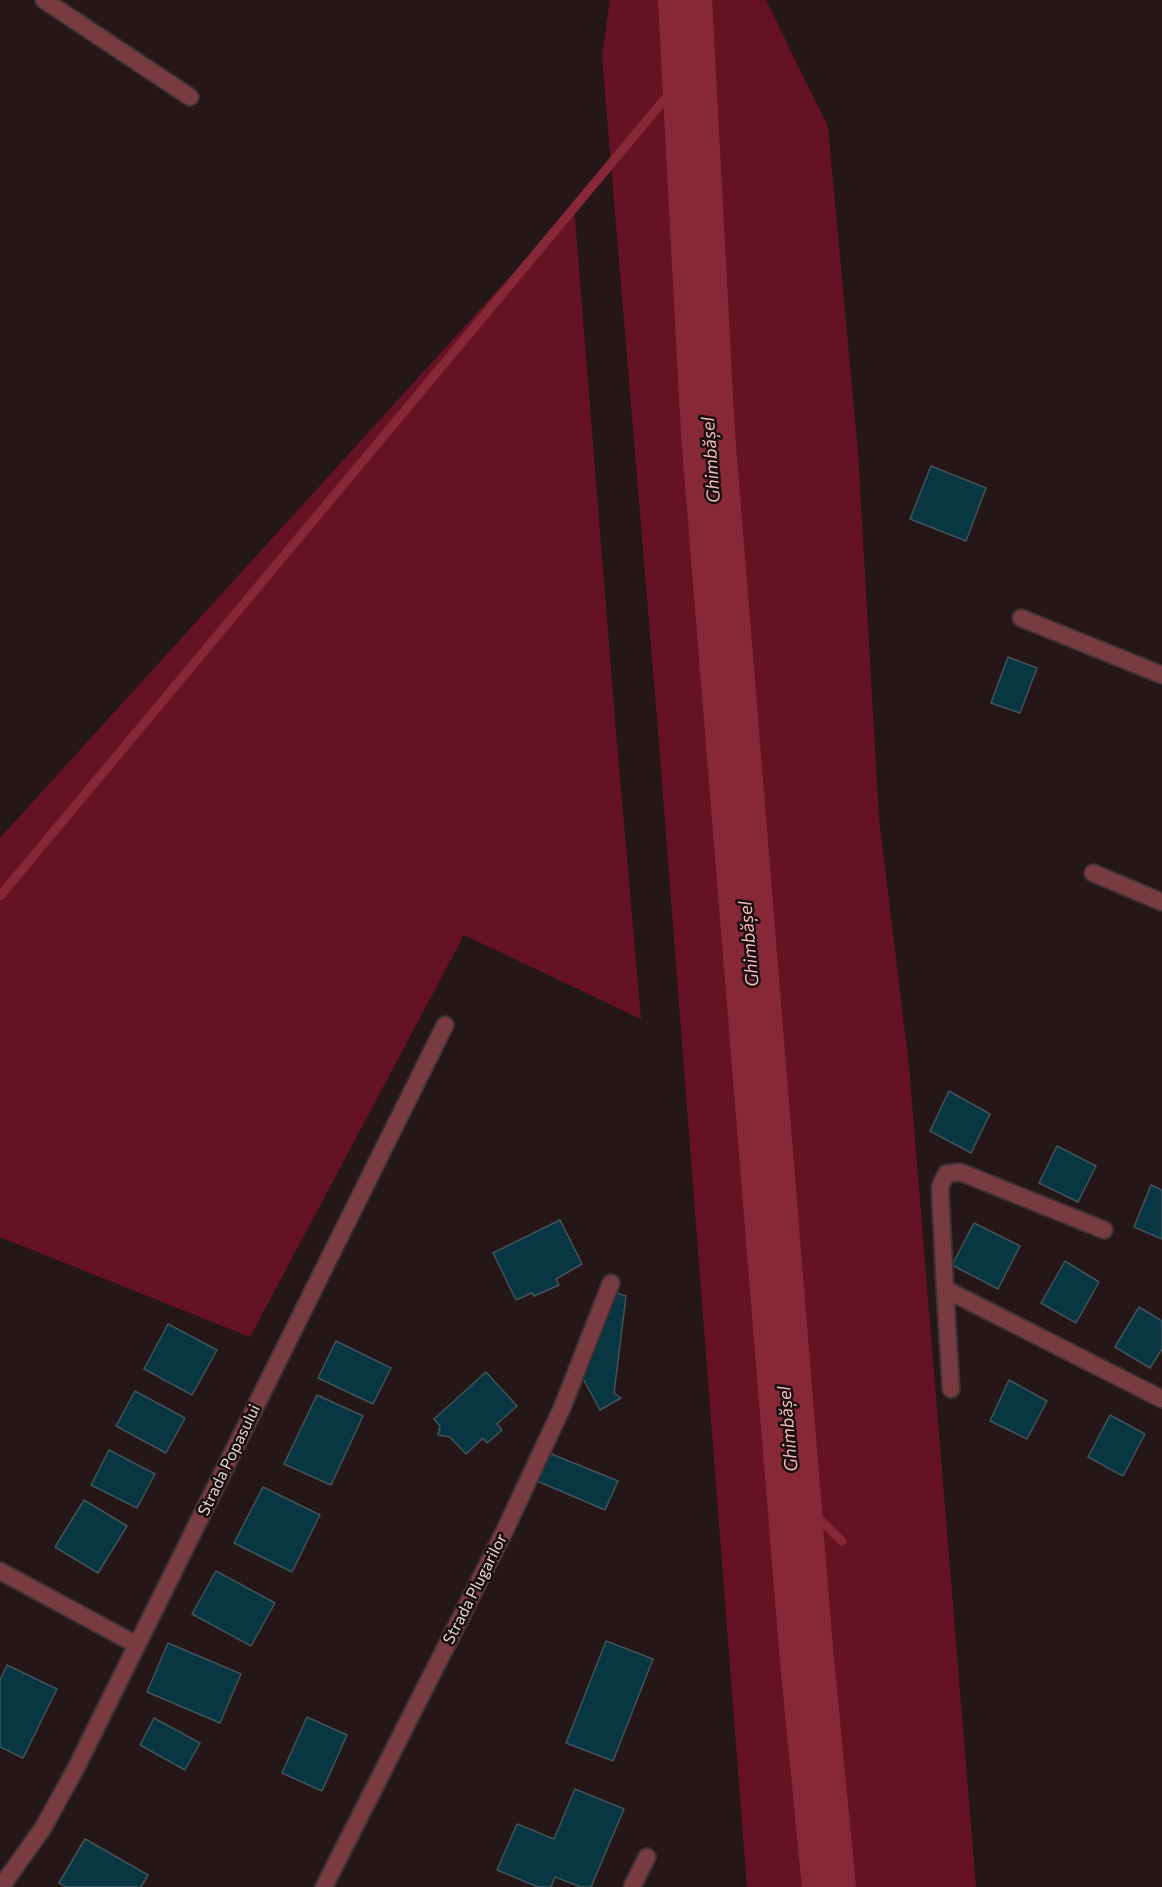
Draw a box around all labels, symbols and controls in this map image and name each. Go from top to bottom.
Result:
water label: Ghimbășel [697,416,725,504]
water label: Ghimbășel [734,900,764,988]
water label: Ghimbășel [773,1385,803,1473]
street label: Strada Popasului [194,1401,264,1519]
street label: Strada Plugarilor [439,1530,511,1648]

